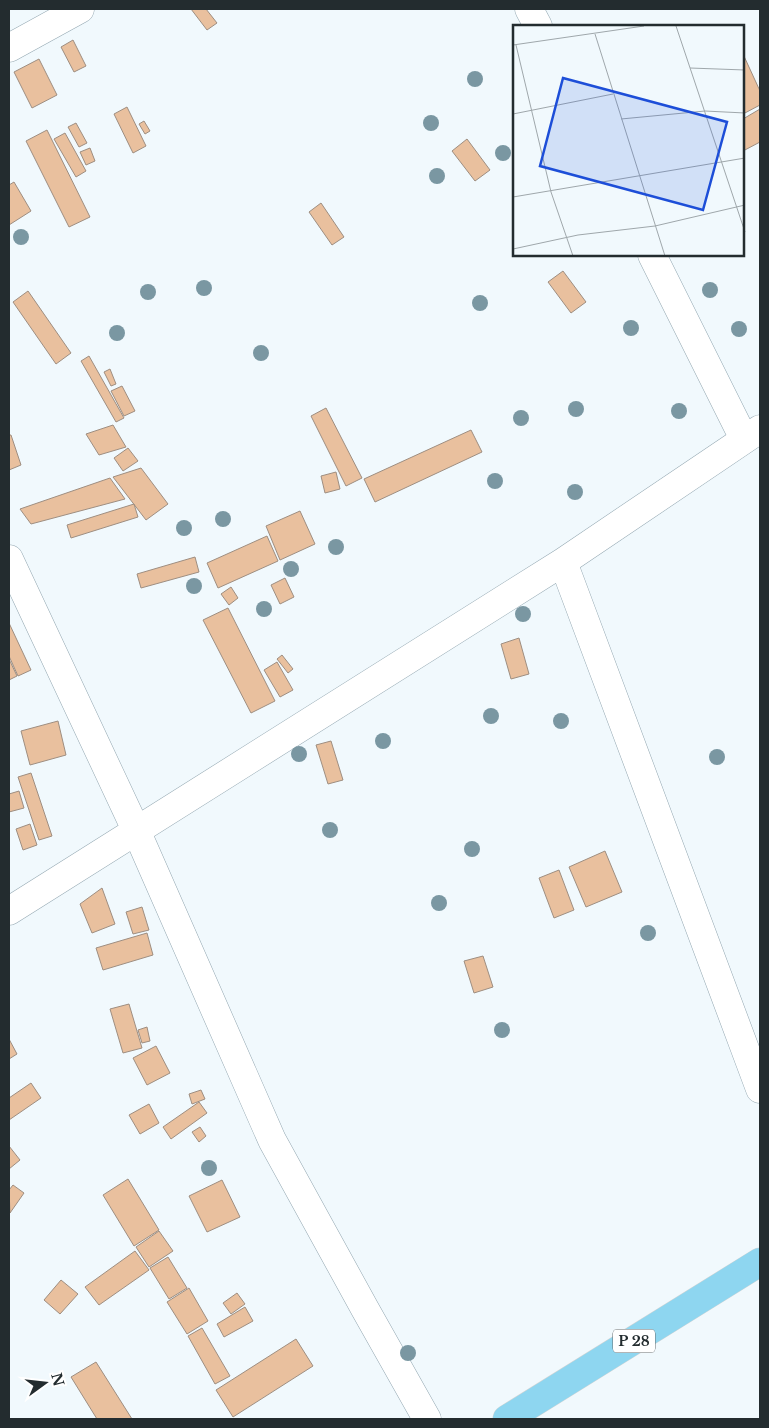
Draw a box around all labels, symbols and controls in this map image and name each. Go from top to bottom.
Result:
inset map [513,25,744,256]
road number: P 28 [613,1330,655,1352]
north arrow [20,1358,70,1408]
text: N [47,1371,68,1388]

